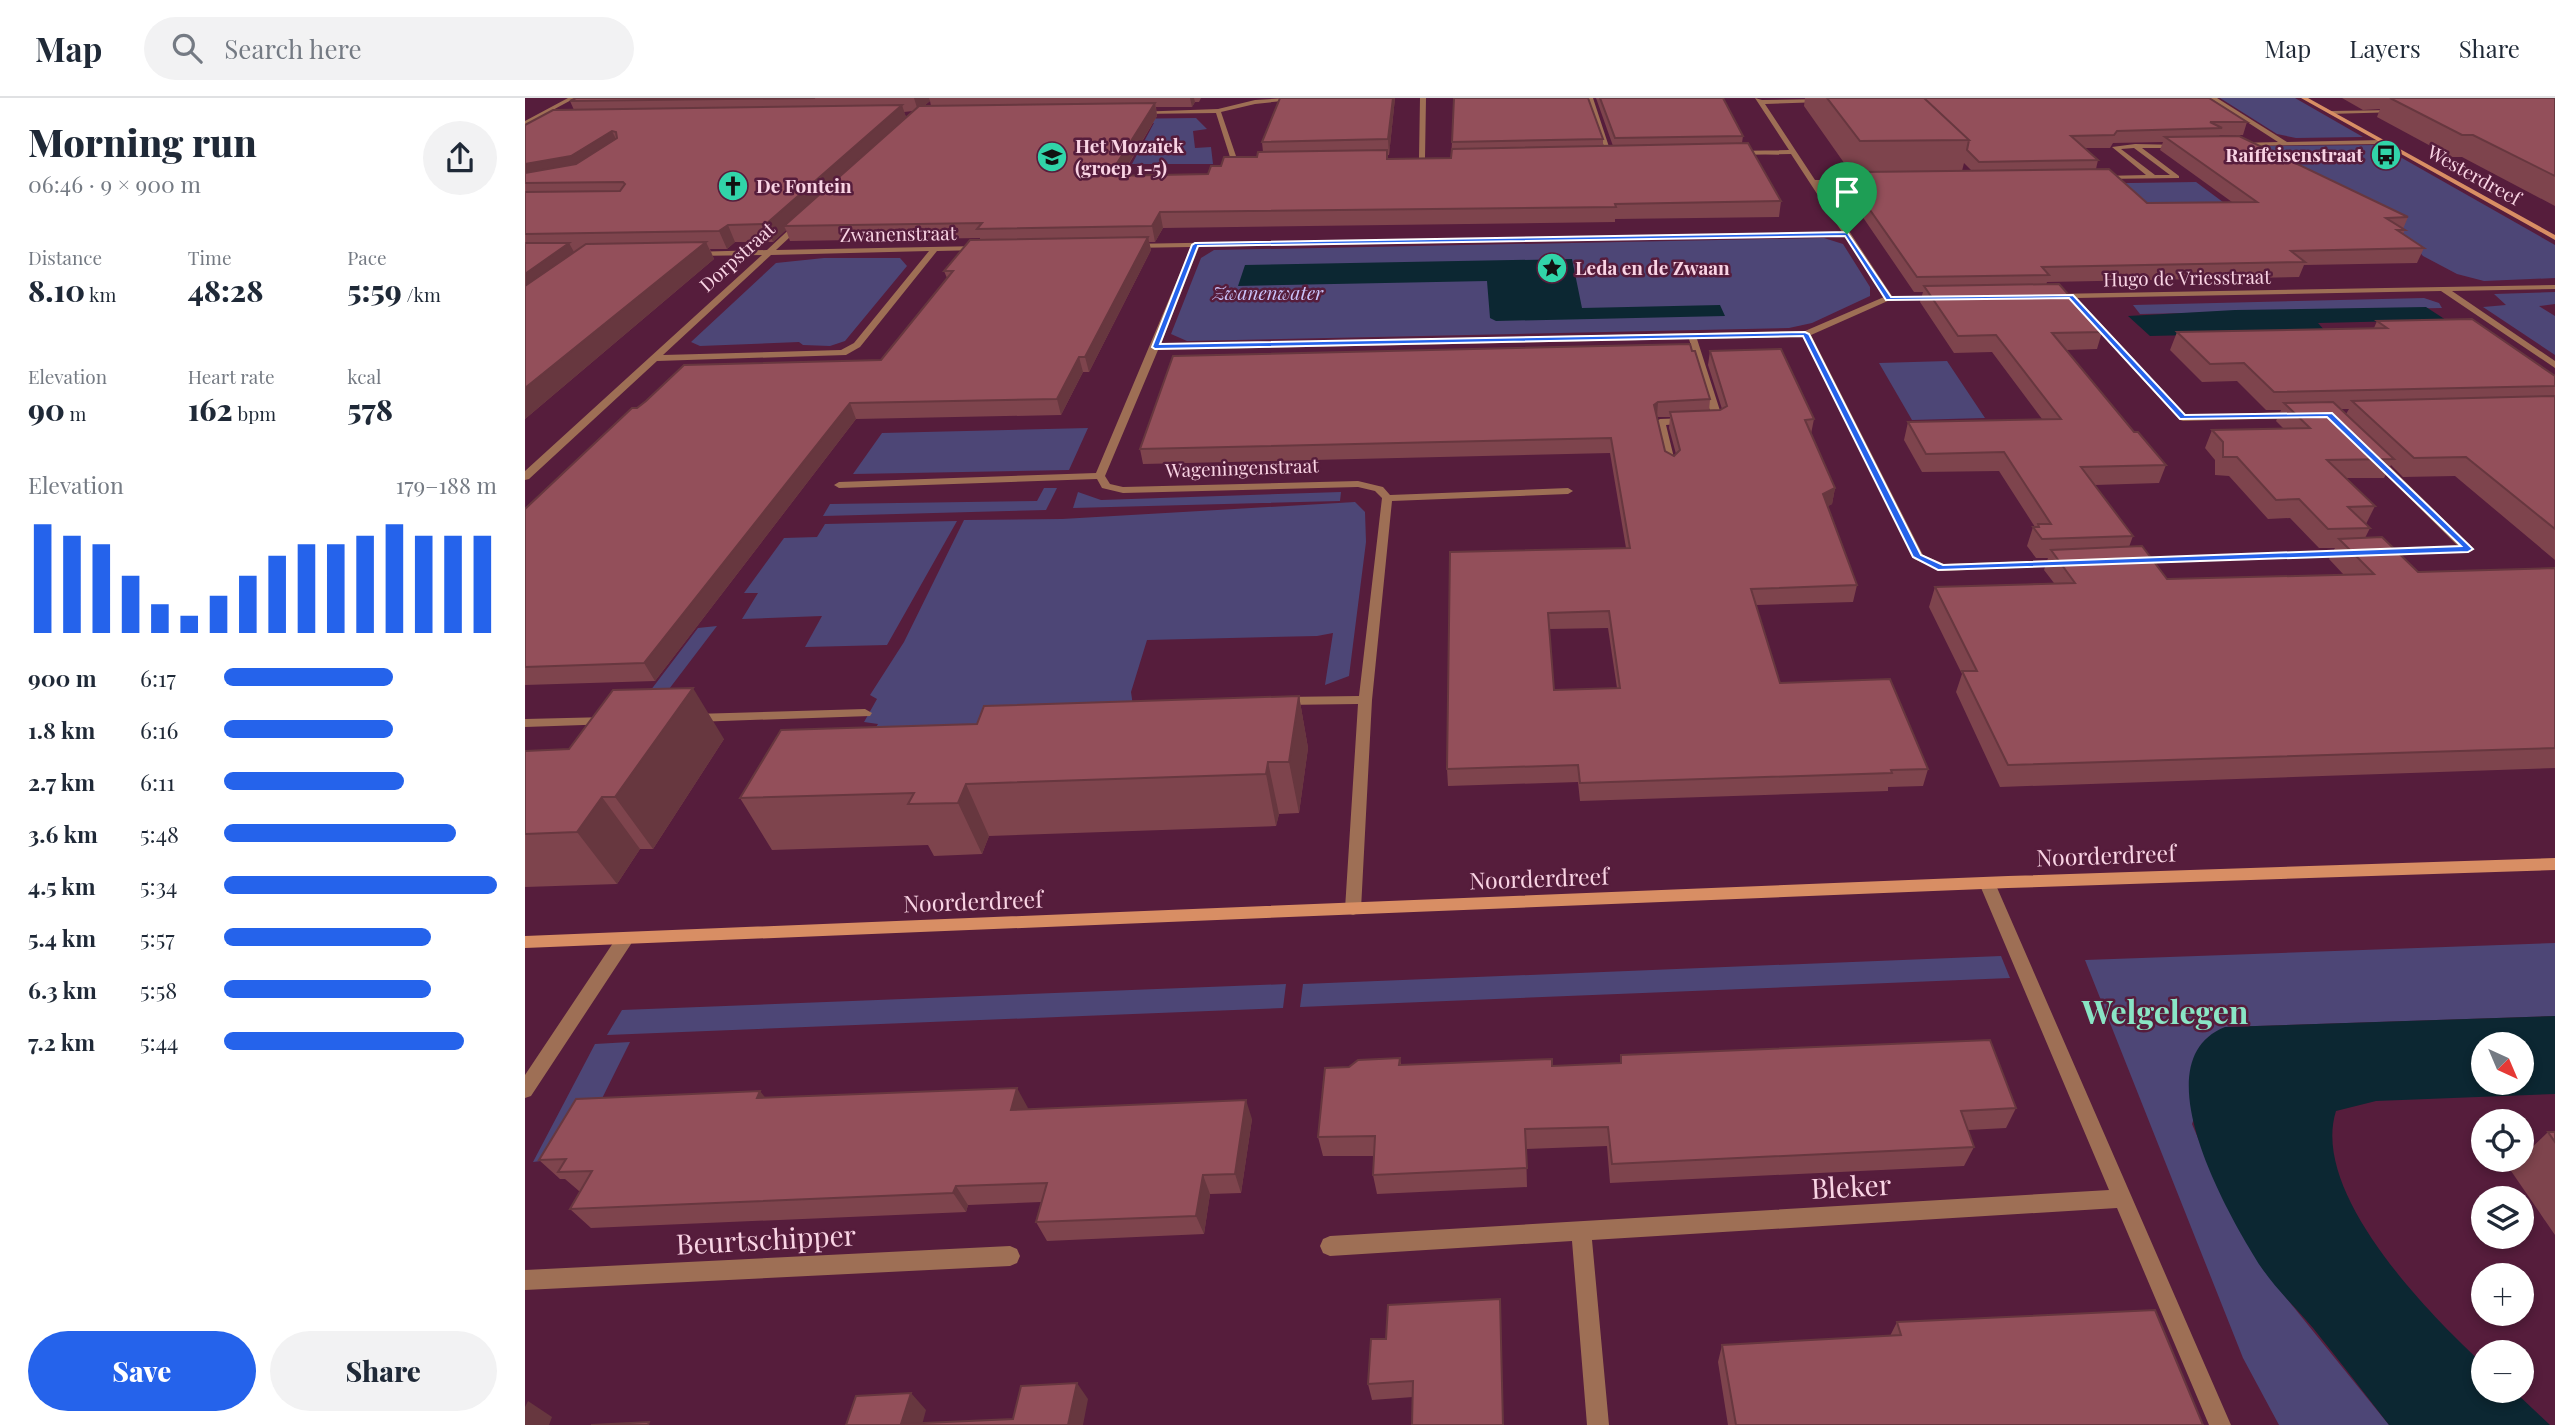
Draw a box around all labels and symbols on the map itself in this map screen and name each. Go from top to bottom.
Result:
place label: Het Mozaïek (groep 1-5) [1075,132,1185,180]
street label: Westerdreef [2422,137,2527,211]
bus stop icon: Raiffeisenstraat [2369,138,2403,172]
school or university icon: Het Mozaïek (groep 1-5) [1035,140,1069,174]
place label: Raiffeisenstraat [2225,141,2363,167]
pin [1817,162,1877,234]
church icon: De Fontein [716,169,750,203]
place label: De Fontein [756,172,852,198]
street label: Dorpstraat [693,215,780,297]
street label: Zwanenstraat [839,219,957,247]
place icon: Leda en de Zwaan [1535,251,1569,285]
place label: Leda en de Zwaan [1575,254,1730,280]
street label: Hugo de Vriesstraat [2103,263,2271,291]
park label: Zwanenwater [1212,279,1324,305]
street label: Wageningenstraat [1164,451,1319,483]
street label: Noorderdreef [2036,836,2179,872]
street label: Noorderdreef [1469,859,1612,895]
street label: Noorderdreef [903,882,1046,918]
district label: Welgelegen [2081,989,2249,1032]
north arrow [2471,1032,2534,1096]
street label: Bleker [1810,1165,1893,1206]
street label: Beurtschipper [675,1215,857,1262]

